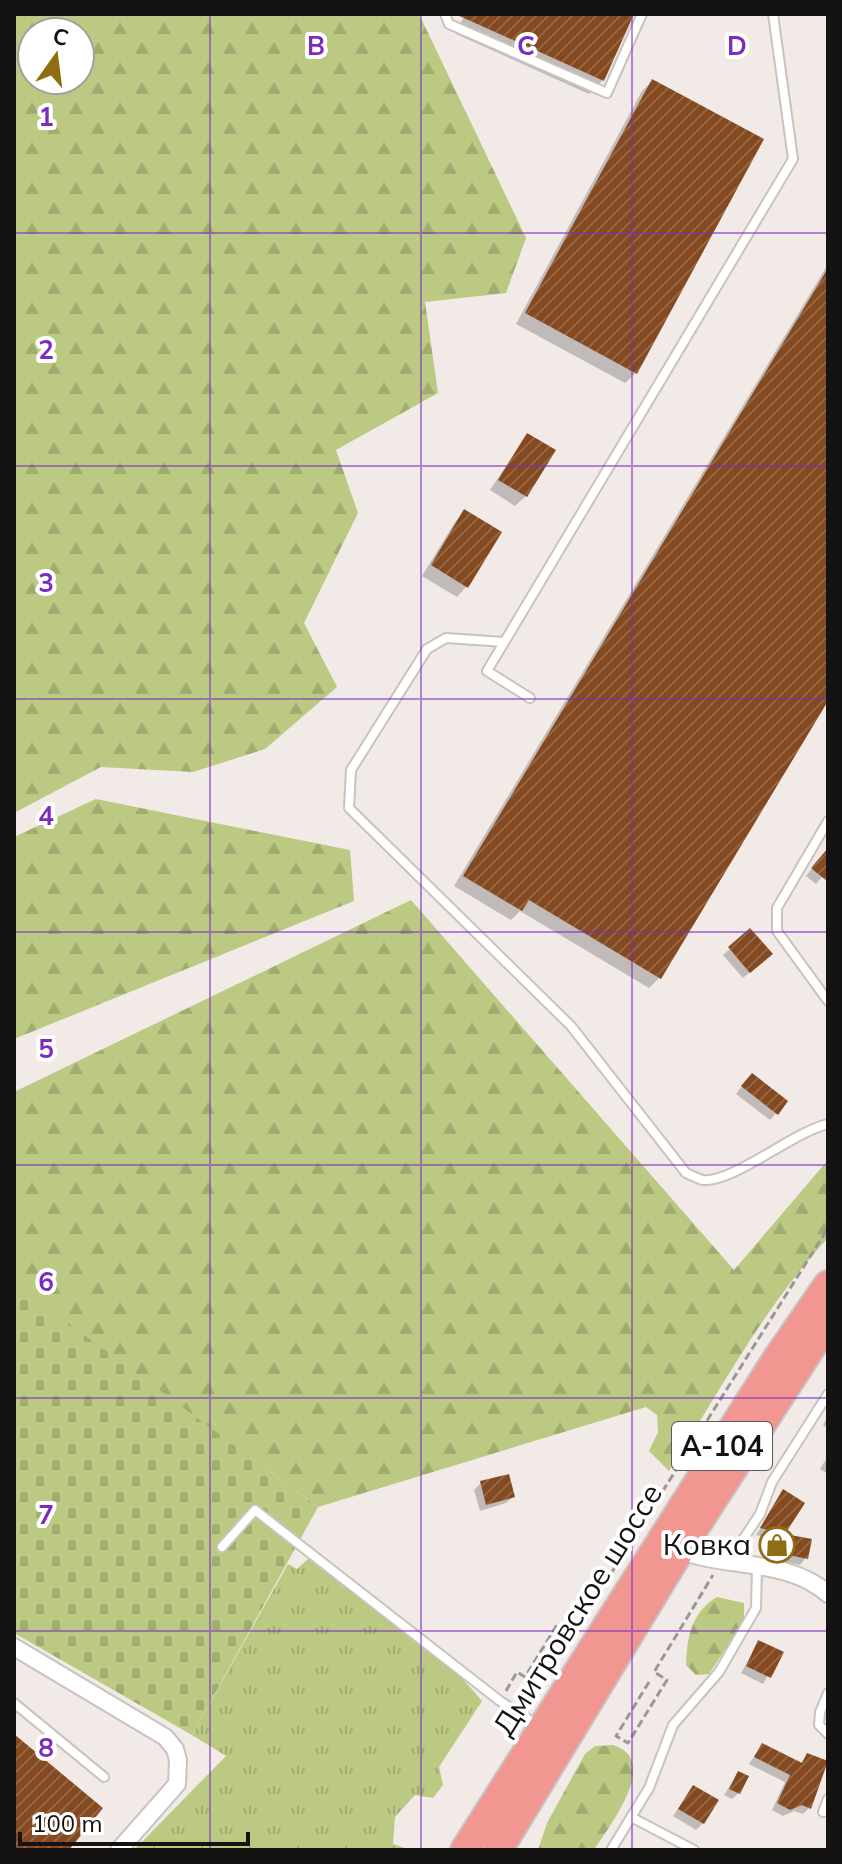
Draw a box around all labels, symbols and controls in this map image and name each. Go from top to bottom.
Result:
north arrow [16,16,96,96]
text: С [50,21,72,52]
text: B [307,29,325,62]
text: C [517,29,535,62]
text: D [727,29,747,62]
text: 1 [38,100,54,133]
text: 2 [38,333,54,366]
text: 3 [38,566,54,599]
text: 4 [38,799,54,832]
text: 5 [38,1032,54,1065]
text: 6 [38,1265,54,1298]
road number: А-104 [672,1422,772,1470]
street label: Дмитровское шоссе [484,1476,670,1743]
text: 7 [38,1498,54,1531]
place label: Ковка [663,1525,751,1563]
shop icon: Ковка [758,1526,796,1564]
text: 8 [38,1731,54,1764]
scale bar [20,1796,248,1846]
text: 100 m [32,1808,103,1838]

